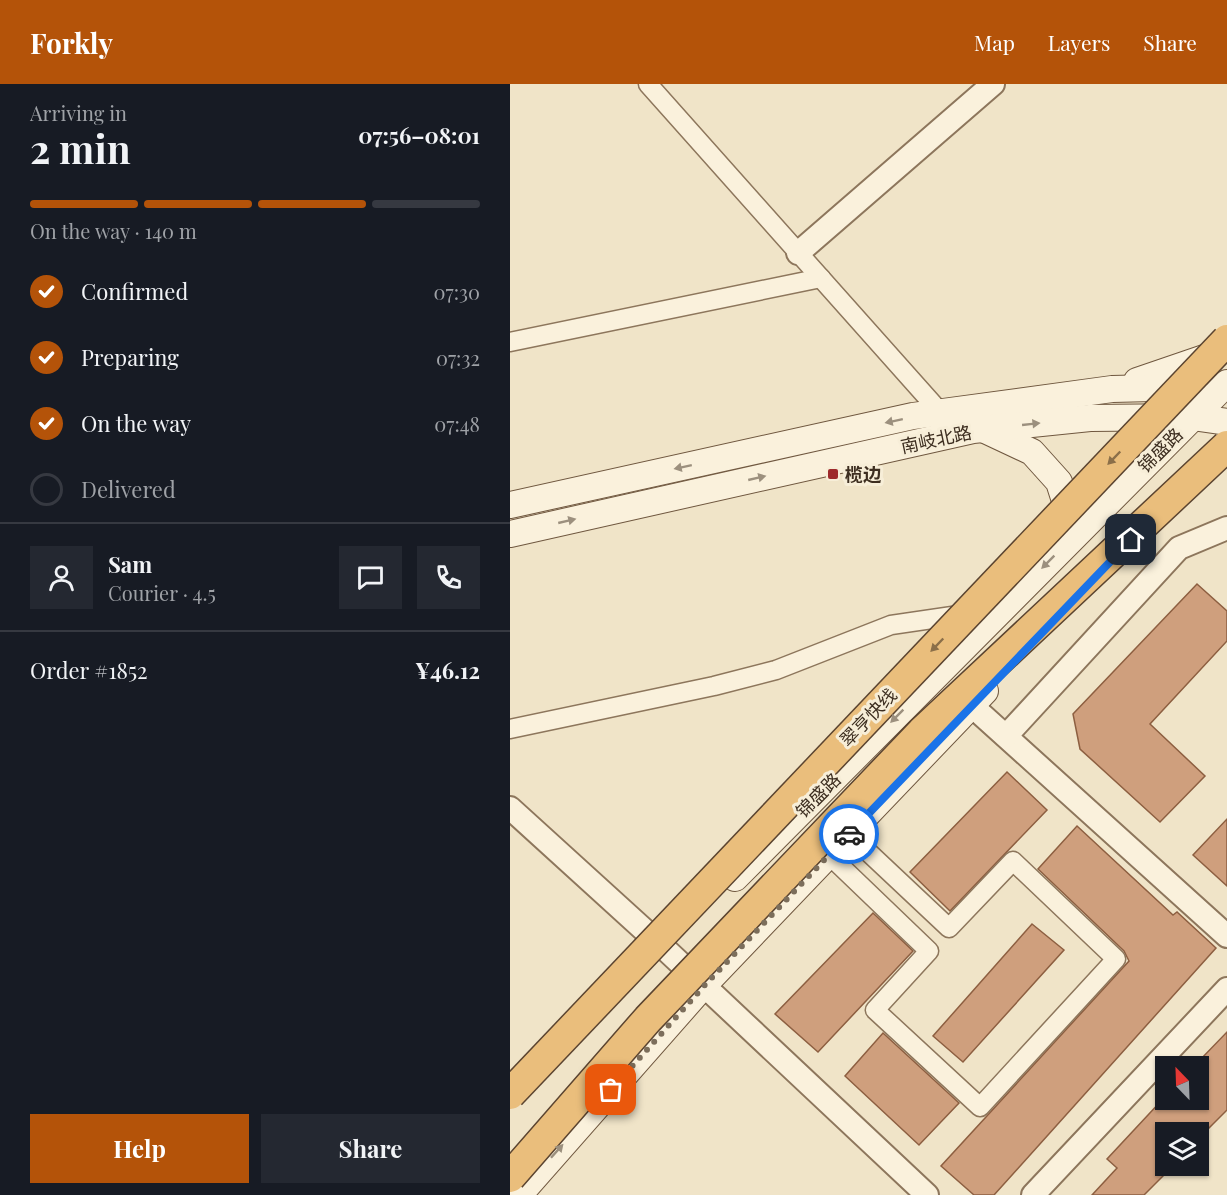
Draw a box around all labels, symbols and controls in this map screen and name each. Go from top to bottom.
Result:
text: Forkly [30,24,113,61]
text: Map [974,28,1015,56]
text: Layers [1048,28,1110,56]
text: Share [1143,28,1197,56]
text: Arriving in [30,99,127,126]
text: 07:56–08:01 [358,120,480,150]
text: 2 min [30,122,131,174]
text: On the way · 140 m [30,217,197,244]
icon: check [30,275,63,308]
text: Confirmed [81,276,188,306]
text: 07:30 [434,278,480,305]
icon: check [30,341,63,374]
text: Preparing [81,342,179,372]
text: 07:32 [436,344,480,371]
icon: check [30,407,63,440]
text: On the way [81,408,191,438]
text: 07:48 [434,410,480,437]
one-way arrow [885,416,904,426]
one-way arrow [1021,419,1040,429]
street label: 南岐北路 [898,420,974,458]
street label: 锦盛路 [1132,422,1188,478]
one-way arrow [1108,451,1122,465]
place label: 榄边 [845,462,882,486]
one-way arrow [674,463,693,472]
marker: 榄边 [826,467,840,481]
one-way arrow [748,473,767,483]
text: Delivered [81,474,176,504]
pin [1105,514,1156,565]
one-way arrow [558,516,577,525]
icon: home [1114,523,1147,556]
button: person [30,546,93,609]
button: chat [339,546,402,609]
button: phone [417,546,480,609]
text: Sam [108,549,152,579]
one-way arrow [1042,554,1056,568]
text: Courier · 4.5 [108,579,216,606]
one-way arrow [930,638,944,652]
text: Order #1852 [30,655,148,685]
text: ¥46.12 [415,655,480,685]
street label: 翠亨快线 [834,683,902,751]
one-way arrow [890,709,905,723]
street label: 锦盛路 [790,767,846,823]
courier [819,804,879,864]
icon: car [833,818,866,851]
north arrow [1155,1056,1209,1110]
map controls [1155,1056,1209,1176]
pin [585,1064,636,1115]
icon: bag [594,1073,627,1106]
button: Help [30,1114,249,1183]
button: Share [261,1114,480,1183]
button: layers [1155,1122,1209,1176]
one-way arrow [550,1144,563,1159]

